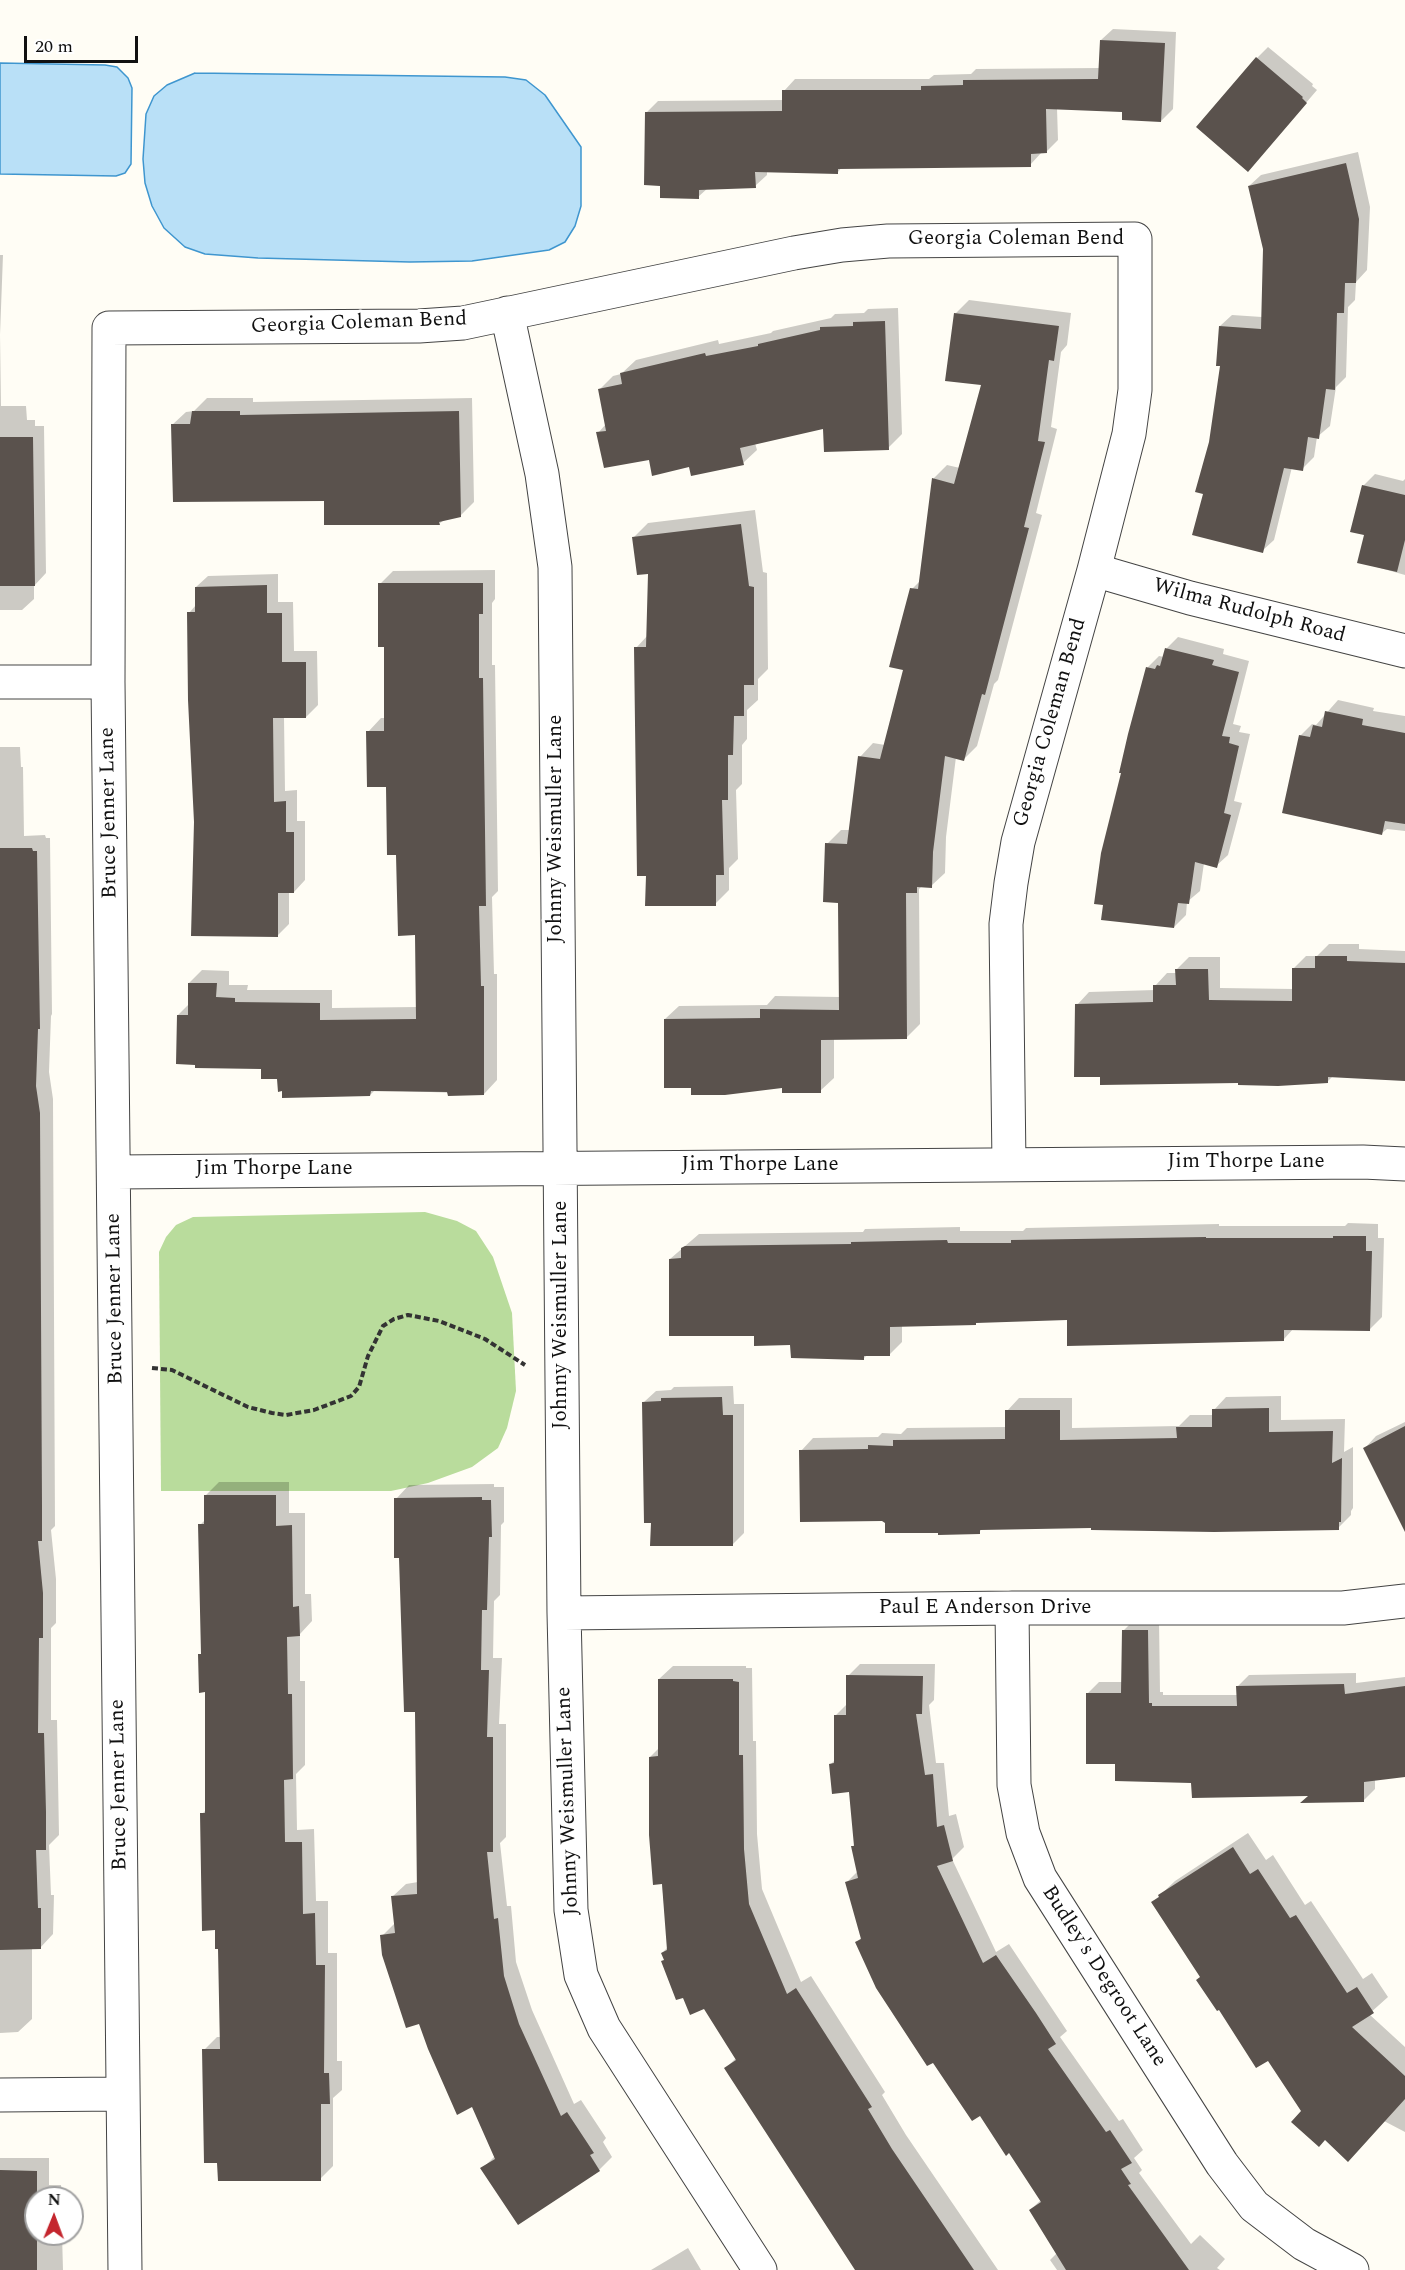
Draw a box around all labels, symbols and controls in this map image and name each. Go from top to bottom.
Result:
scale bar [27,24,141,62]
text: 20 m [35,33,73,60]
street label: Georgia Coleman Bend [908,227,1124,253]
street label: Georgia Coleman Bend [250,308,468,340]
street label: Wilma Rudolph Road [1150,574,1348,650]
street label: Georgia Coleman Bend [1009,616,1093,830]
street label: Johnny Weismuller Lane [544,715,570,943]
street label: Bruce Jenner Lane [96,727,124,899]
street label: Jim Thorpe Lane [1167,1150,1325,1176]
street label: Jim Thorpe Lane [681,1153,839,1179]
street label: Jim Thorpe Lane [195,1157,353,1183]
street label: Johnny Weismuller Lane [549,1201,575,1429]
street label: Bruce Jenner Lane [102,1213,130,1385]
street label: Paul E Anderson Drive [879,1596,1091,1622]
street label: Johnny Weismuller Lane [552,1686,586,1916]
street label: Bruce Jenner Lane [106,1699,134,1871]
street label: Budley's Degroot Lane [1035,1882,1171,2072]
north arrow [24,2186,84,2246]
text: N [48,2188,61,2212]

